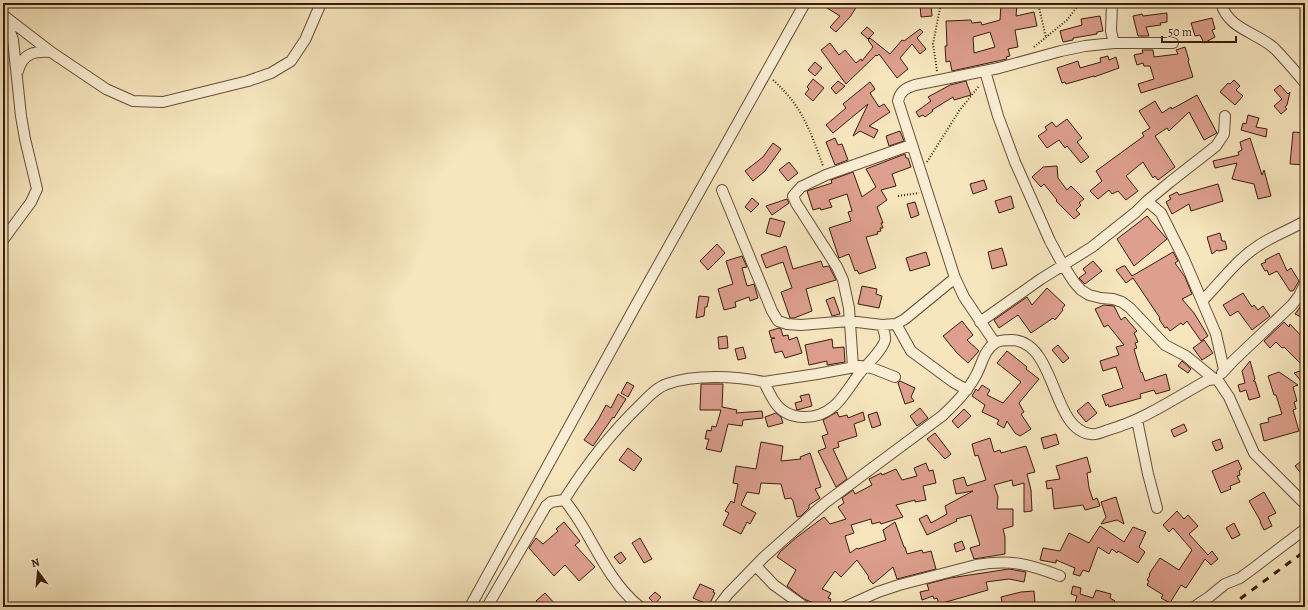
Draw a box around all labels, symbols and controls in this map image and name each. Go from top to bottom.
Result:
scale bar [1162,18,1236,44]
text: 50 m [1168,24,1192,40]
north arrow [18,552,58,592]
text: N [29,555,41,571]

